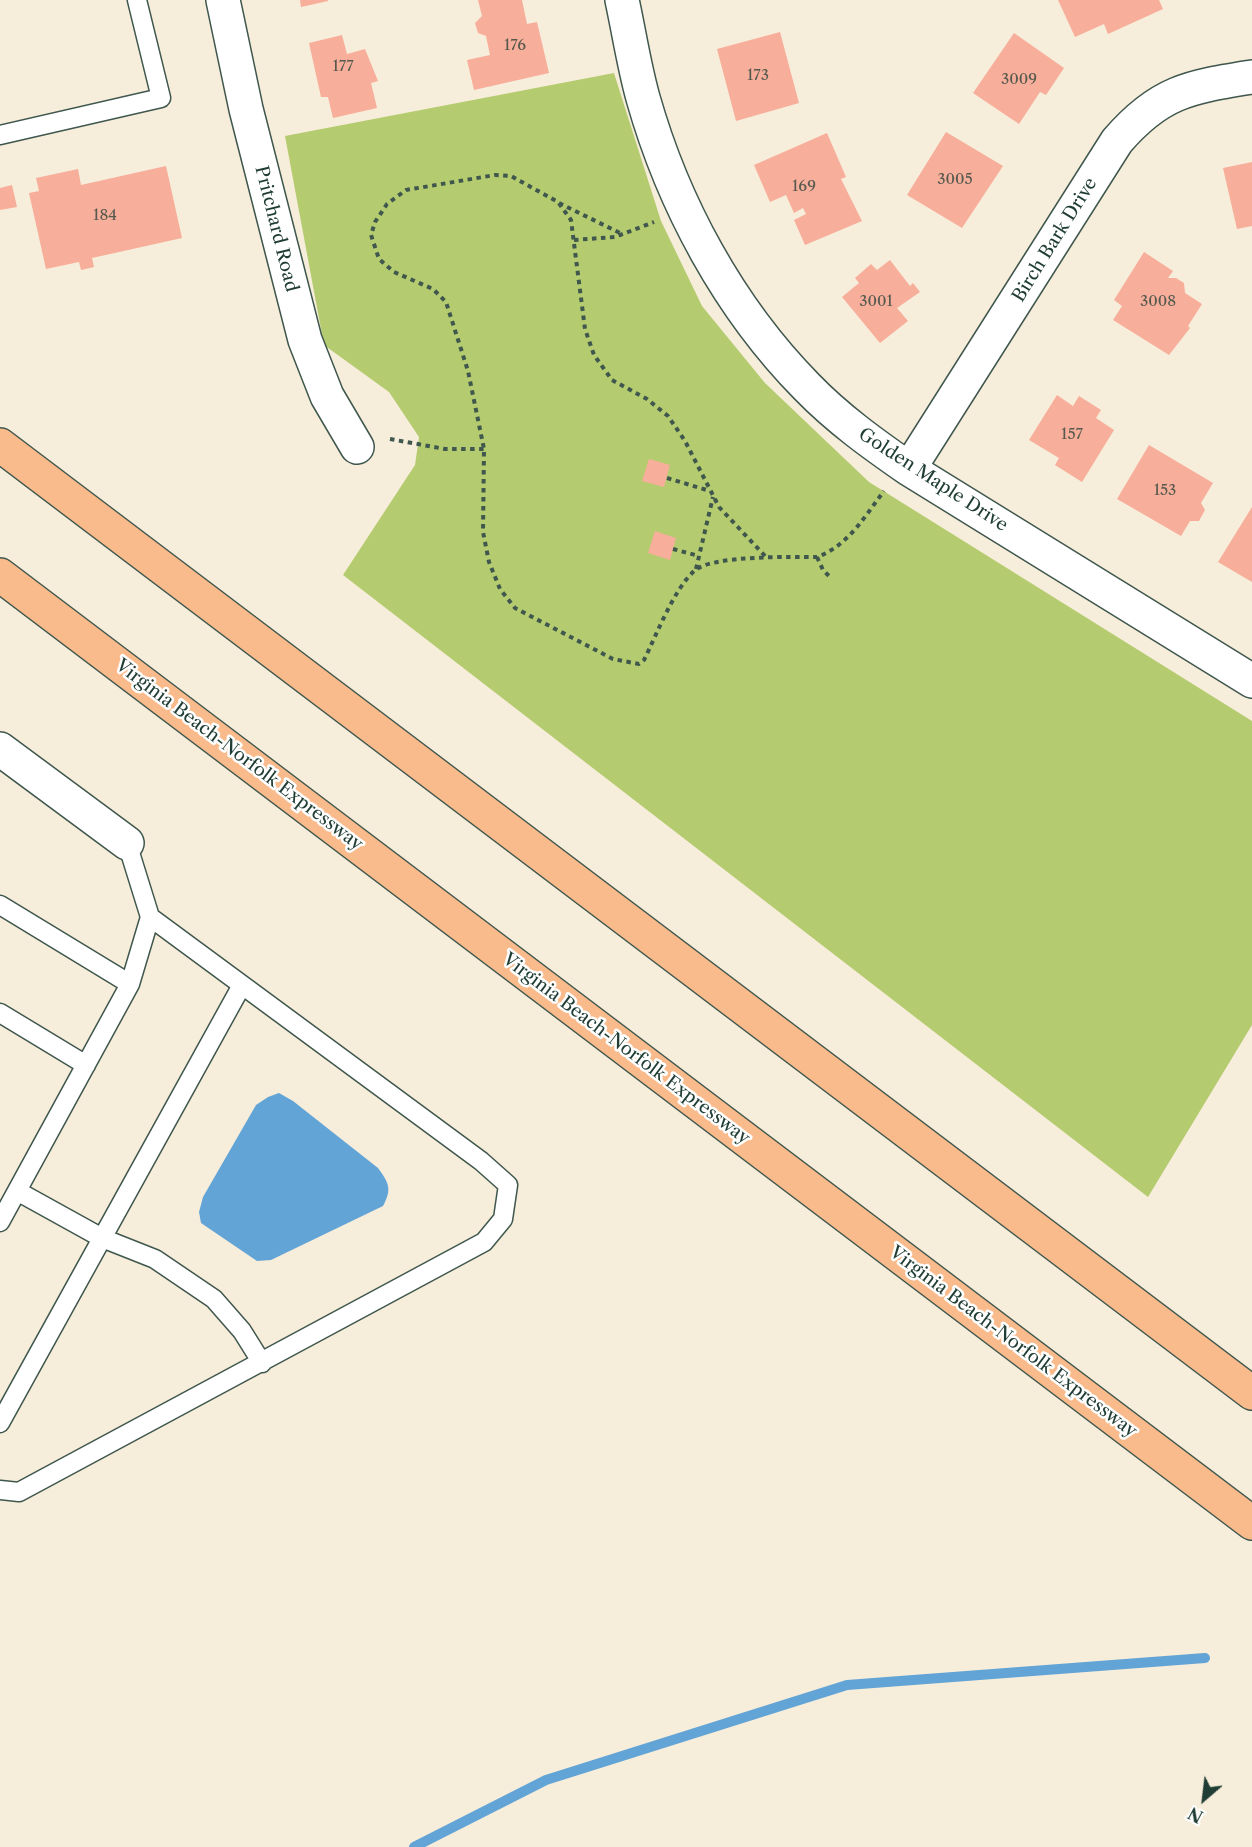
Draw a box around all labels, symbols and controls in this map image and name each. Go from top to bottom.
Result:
house number: 176 [504,37,526,55]
house number: 177 [332,58,354,76]
house number: 173 [747,67,769,85]
house number: 3009 [1001,71,1037,89]
street label: Pritchard Road [250,164,302,294]
house number: 3005 [937,171,973,189]
street label: Birch Bark Drive [1008,174,1102,306]
house number: 169 [792,178,816,196]
house number: 184 [93,207,117,225]
house number: 3001 [859,293,893,311]
house number: 3008 [1140,293,1176,311]
street label: Golden Maple Drive [854,424,1012,536]
house number: 157 [1061,426,1083,444]
house number: 153 [1154,482,1176,500]
street label: Virginia Beach-Norfolk Expressway [111,655,367,855]
street label: Virginia Beach-Norfolk Expressway [498,949,754,1149]
street label: Virginia Beach-Norfolk Expressway [885,1242,1141,1442]
north arrow [1174,1769,1234,1829]
text: N [1185,1803,1206,1827]

